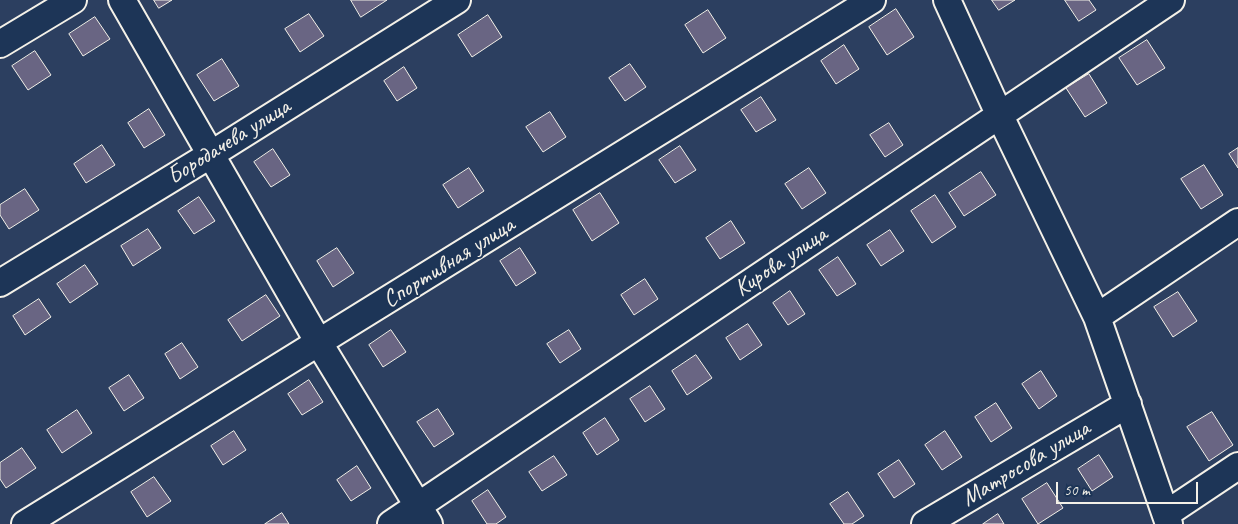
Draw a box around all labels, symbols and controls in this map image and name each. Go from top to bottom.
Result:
street label: Бородачева улица [162,93,296,191]
street label: Спортивная улица [378,211,520,315]
street label: Кирова улица [729,221,833,303]
street label: Матросова улица [957,414,1095,514]
scale bar [1058,472,1200,504]
text: 50 m [1064,481,1090,500]

